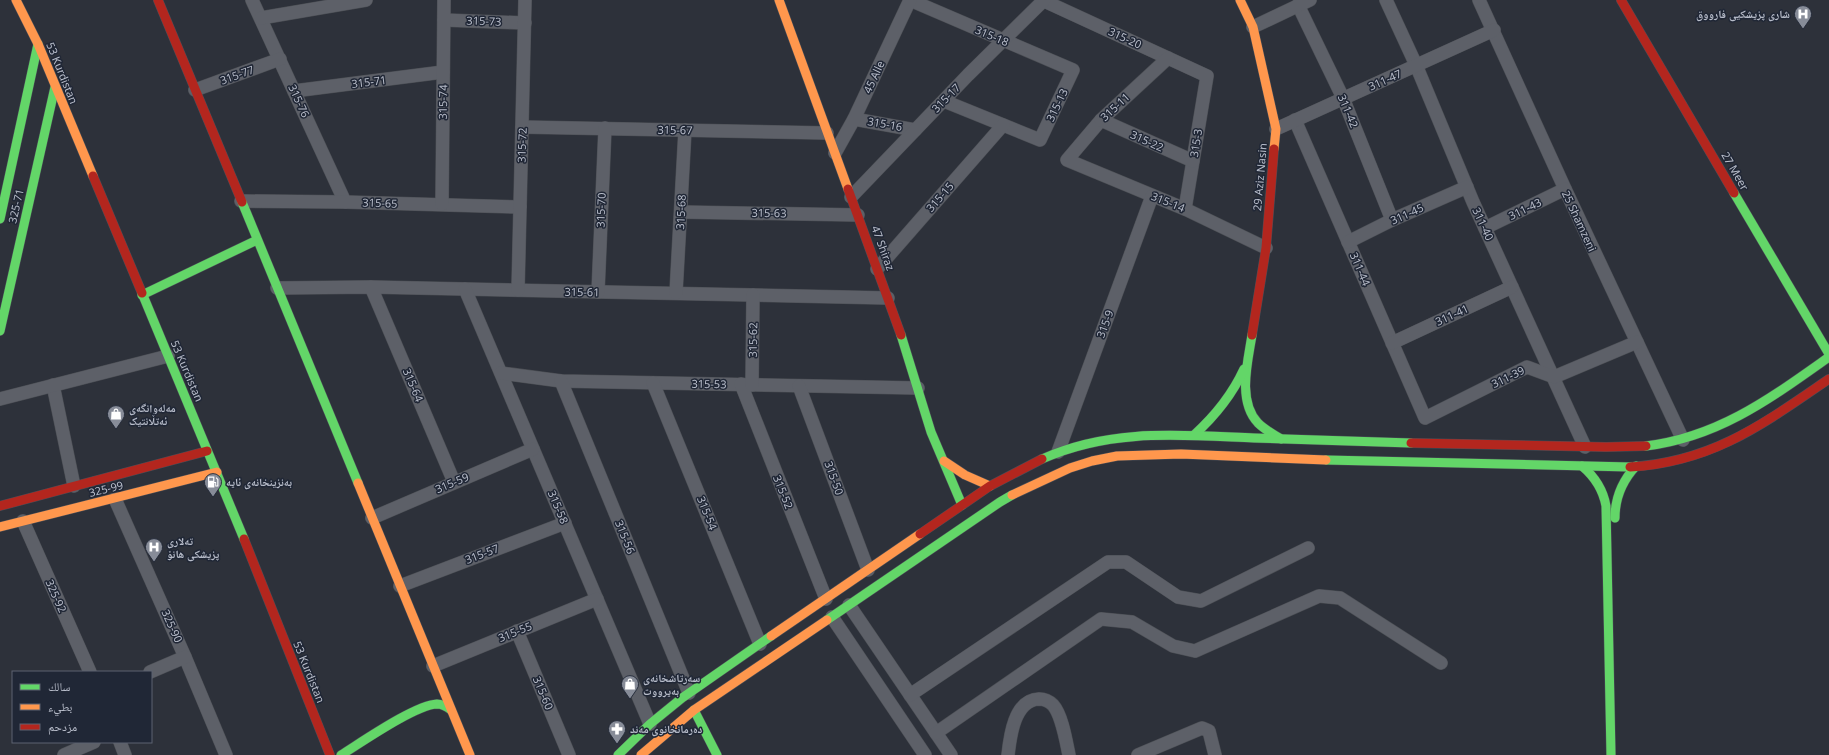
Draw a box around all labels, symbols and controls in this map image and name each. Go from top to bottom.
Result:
hospital icon: شاری پزیشکیی فارووق [1793,4,1813,29]
place label: شاری پزیشکیی فارووق [1696,6,1790,22]
street label: 315-73 [466,12,502,29]
street label: 315-18 [973,22,1011,49]
street label: 315-20 [1106,23,1144,52]
street label: 53 Kurdistan [43,40,82,106]
street label: 45 Alle [859,58,888,96]
street label: 315-77 [218,61,256,88]
street label: 311-47 [1366,66,1404,94]
street label: 315-71 [351,72,387,91]
street label: 315-17 [928,80,963,115]
street label: 315-76 [285,82,314,120]
street label: 315-74 [435,84,450,120]
street label: 315-13 [1042,86,1071,124]
street label: 315-11 [1097,89,1133,124]
street label: 311-42 [1335,92,1362,130]
street label: 315-16 [867,113,904,134]
street label: 315-67 [657,122,693,137]
street label: 315-72 [513,127,530,163]
street label: 315-22 [1128,127,1166,155]
street label: 315-3 [1186,128,1205,158]
street label: 29 Aziz Nasin [1249,142,1270,211]
street label: 27 Meer [1718,149,1753,193]
street label: 315-15 [922,179,957,215]
street label: 325-71 [4,187,27,225]
street label: 315-14 [1149,188,1188,215]
street label: 25 Shamzeni [1559,188,1600,254]
street label: 315-70 [592,192,609,228]
street label: 315-65 [362,194,398,211]
street label: 315-68 [672,194,689,230]
street label: 311-43 [1506,194,1544,223]
street label: 311-45 [1388,200,1426,228]
street label: 315-63 [751,205,787,220]
street label: 311-40 [1469,205,1498,243]
street label: 47 Shiraz [868,223,899,272]
street label: 311-44 [1347,250,1374,288]
street label: 315-61 [564,284,600,299]
street label: 311-41 [1433,300,1471,329]
street label: 315-9 [1093,308,1116,340]
street label: 315-62 [745,322,760,358]
street label: 53 Kurdistan [168,338,207,404]
street label: 311-39 [1489,362,1527,391]
street label: 315-64 [400,366,427,404]
street label: 315-53 [691,376,727,391]
place label: مەلەوانگەی ئەتڵانتیک [129,400,176,428]
shop icon: مەلەوانگەی ئەتڵانتیک [106,404,126,429]
street label: 315-50 [821,459,848,497]
street label: 315-59 [433,469,471,496]
fuel station icon: بەنزینخانەی ئایە [203,472,223,497]
street label: 315-52 [770,473,797,511]
place label: بەنزینخانەی ئایە [226,474,292,490]
street label: 325-99 [87,477,125,500]
street label: 315-58 [545,488,572,526]
street label: 315-54 [694,494,721,532]
street label: 315-56 [612,518,639,556]
place label: تەلاری پزیشکی هانۆ [167,533,220,562]
hospital icon: تەلاری پزیشکی هانۆ [144,537,164,562]
street label: 315-57 [463,540,501,567]
street label: 325-92 [42,577,70,615]
street label: 325-90 [158,607,186,645]
street label: 315-55 [496,618,534,645]
street label: 53 Kurdistan [290,639,329,705]
place label: سەرتاشخانەی بەیرووت [643,670,700,698]
legend [12,671,152,743]
street label: 315-60 [530,674,557,712]
shop icon: سەرتاشخانەی بەیرووت [620,674,640,699]
text: سالك [48,678,70,695]
text: بطيء [48,698,72,717]
text: مزدحم [48,718,77,735]
pharmacy icon: دەرمانخانوی مەند [607,719,627,744]
place label: دەرمانخانوی مەند [630,721,703,737]

